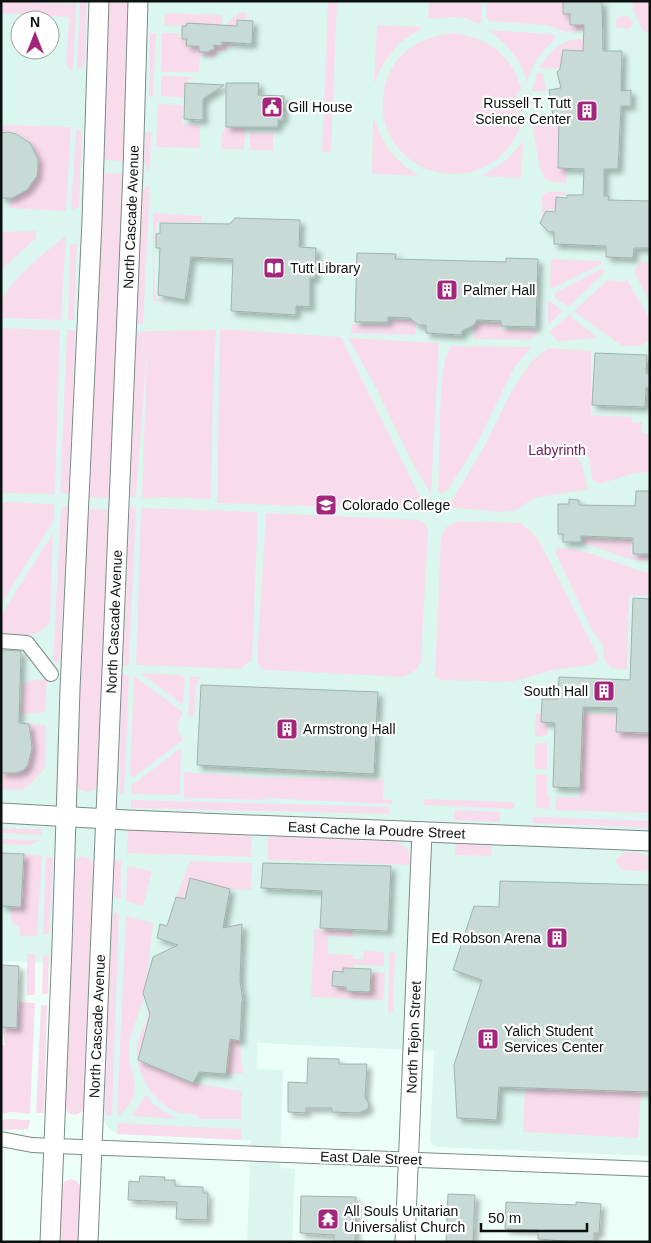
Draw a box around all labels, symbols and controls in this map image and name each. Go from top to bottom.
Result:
north arrow [10,10,60,60]
text: N [30,14,40,30]
public building icon: Gill House [260,95,284,119]
place label: Russell T. Tutt Science Center [475,95,571,127]
place label: Gill House [288,99,353,115]
building icon: Russell T. Tutt Science Center [575,99,599,123]
street label: North Cascade Avenue [120,145,142,289]
library icon: Tutt Library [262,256,286,280]
place label: Tutt Library [290,260,360,276]
building icon: Palmer Hall [435,278,459,302]
place label: Palmer Hall [463,282,535,298]
park label: Labyrinth [528,442,586,458]
school or university icon: Colorado College [314,493,338,517]
place label: Colorado College [342,497,450,513]
street label: North Cascade Avenue [103,549,125,694]
building icon: South Hall [592,679,616,703]
place label: South Hall [523,683,588,699]
building icon: Armstrong Hall [275,717,299,741]
place label: Armstrong Hall [303,721,396,737]
street label: East Cache la Poudre Street [288,818,466,842]
building icon: Ed Robson Arena [545,926,569,950]
place label: Ed Robson Arena [431,930,541,946]
street label: North Cascade Avenue [86,954,108,1098]
street label: North Tejon Street [403,980,424,1094]
place label: Yalich Student Services Center [504,1023,604,1055]
building icon: Yalich Student Services Center [476,1027,500,1051]
street label: East Dale Street [320,1148,422,1168]
scale bar [481,1200,587,1232]
place label: All Souls Unitarian Universalist Church [344,1203,465,1235]
temple icon: All Souls Unitarian Universalist Church [316,1207,340,1231]
text: 50 m [488,1209,521,1226]

